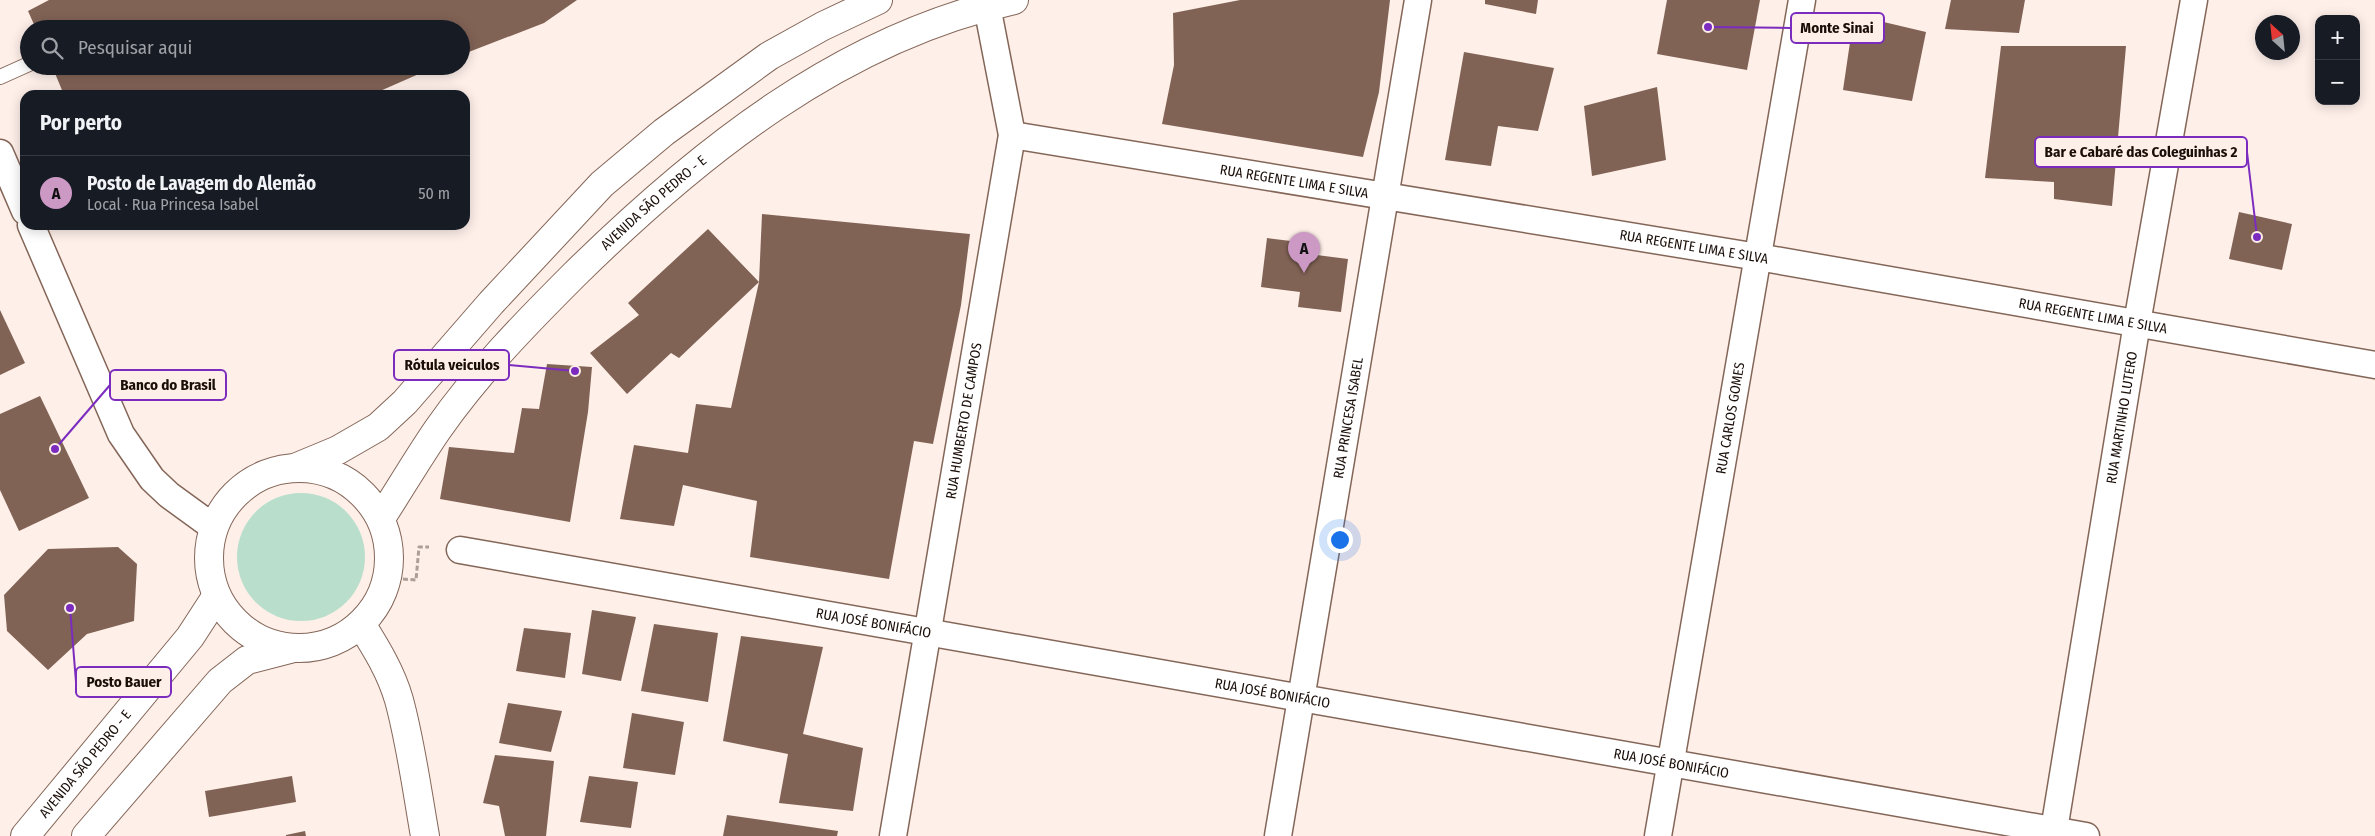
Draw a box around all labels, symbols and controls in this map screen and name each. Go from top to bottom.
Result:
callout: Monte Sinai [1791,13,1884,43]
north arrow [2255,15,2300,60]
map controls [2315,15,2360,105]
button: + [2315,15,2360,60]
text: Monte Sinai [1800,19,1874,37]
search box [20,20,470,75]
icon: search [38,34,66,62]
text: Pesquisar aqui [78,36,192,59]
button: − [2315,60,2360,105]
text: Por perto [40,110,122,136]
callout: Bar e Cabaré das Coleguinhas 2 [2035,137,2247,167]
text: Bar e Cabaré das Coleguinhas 2 [2045,143,2237,161]
street label: AVENIDA SÃO PEDRO - E [597,151,710,253]
street label: RUA REGENTE LIMA E SILVA [1219,161,1370,202]
text: Posto de Lavagem do Alemão [87,172,316,195]
text: A [52,184,60,203]
text: 50 m [418,184,450,203]
text: Local · Rua Princesa Isabel [87,195,259,214]
street label: RUA REGENTE LIMA E SILVA [1618,226,1770,267]
pin: A [1288,232,1320,273]
street label: RUA REGENTE LIMA E SILVA [2017,294,2169,337]
street label: RUA HUMBERTO DE CAMPOS [942,341,985,500]
callout: Rótula veiculos [394,350,509,380]
street label: RUA MARTINHO LUTERO [2102,350,2141,485]
text: Rótula veiculos [404,356,500,374]
street label: RUA PRINCESA ISABEL [1329,356,1367,480]
street label: RUA CARLOS GOMES [1712,361,1748,475]
callout: Banco do Brasil [110,370,226,400]
text: Banco do Brasil [120,376,217,394]
your location [1327,527,1353,553]
street label: RUA JOSÉ BONIFÁCIO [815,604,933,641]
callout: Posto Bauer [76,667,171,697]
text: Posto Bauer [86,673,162,691]
street label: RUA JOSÉ BONIFÁCIO [1214,674,1332,711]
street label: AVENIDA SÃO PEDRO - E [35,706,135,821]
street label: RUA JOSÉ BONIFÁCIO [1612,745,1731,782]

